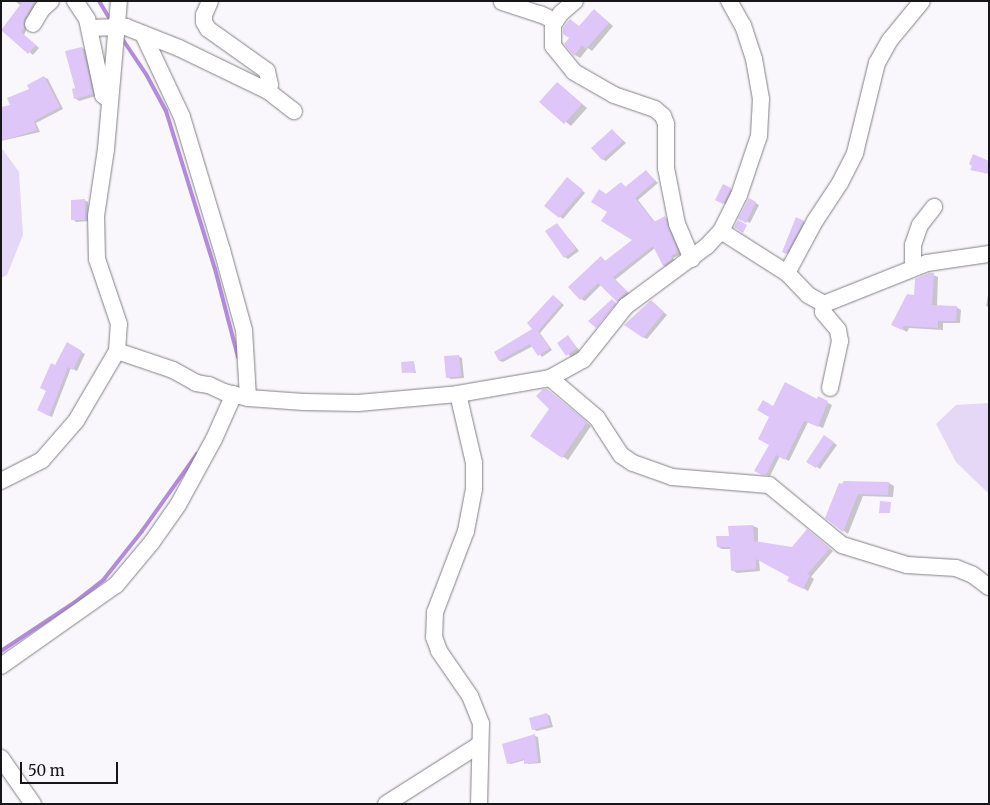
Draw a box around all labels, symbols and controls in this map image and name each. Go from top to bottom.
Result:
scale bar [22,752,120,784]
text: 50 m [28,761,65,780]

